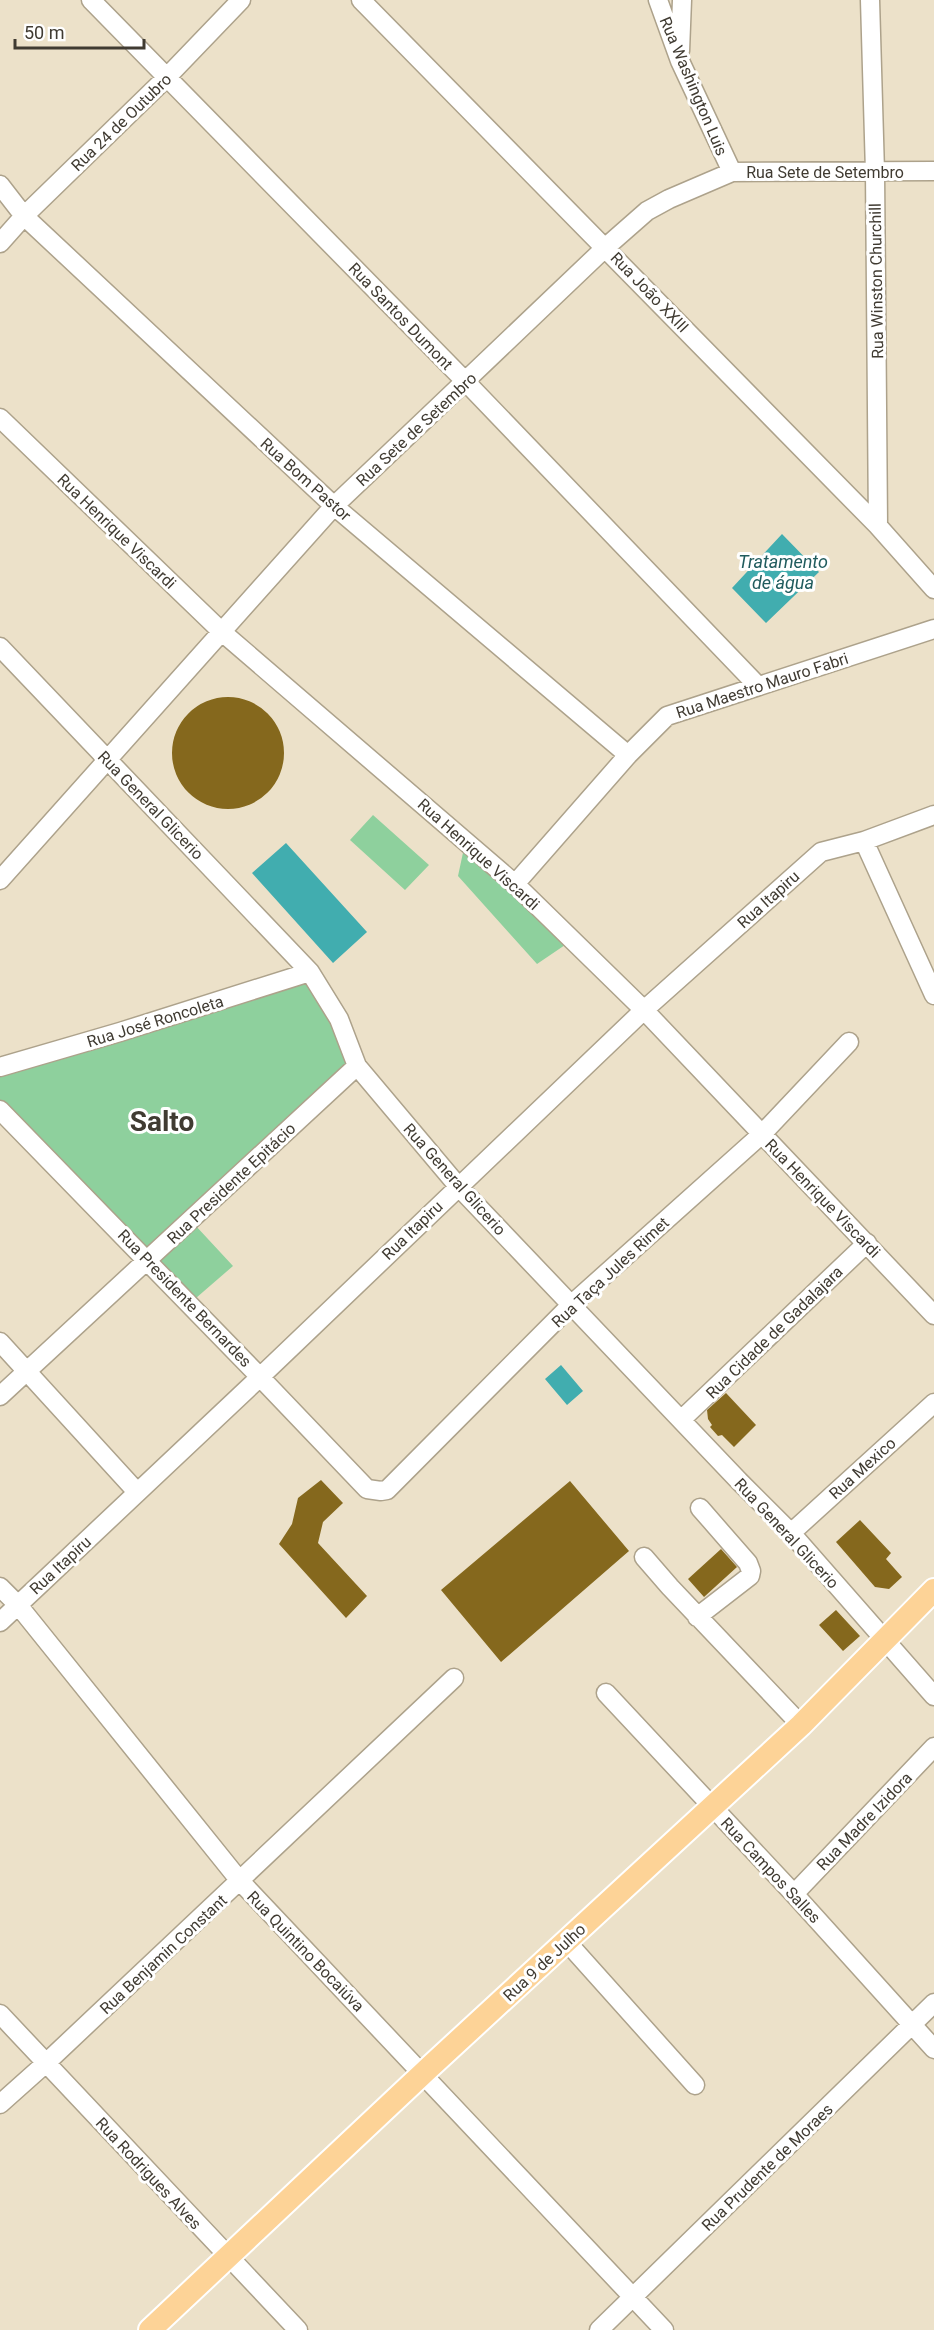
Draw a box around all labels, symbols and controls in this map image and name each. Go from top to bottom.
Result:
scale bar [15,12,144,50]
street label: Rua Washington Luis [656,14,731,158]
text: 50 m [24,22,64,43]
street label: Rua 24 de Outubro [67,70,175,175]
street label: Rua Sete de Setembro [746,163,904,182]
street label: Rua Winston Churchill [866,203,887,359]
street label: Rua João XXIII [607,248,693,336]
street label: Rua Santos Dumont [345,259,457,374]
street label: Rua Sete de Setembro [352,369,480,490]
street label: Rua Bom Pastor [257,434,355,525]
street label: Rua Henrique Viscardi [53,470,180,593]
water label: Tratamento de água [738,551,828,593]
street label: Rua Maestro Mauro Fabri [674,649,851,722]
street label: Rua General Glicerio [94,747,207,864]
street label: Rua Henrique Viscardi [414,795,543,914]
street label: Rua Itapiru [733,867,803,932]
street label: Rua José Roncoleta [85,992,226,1051]
district label: Salto [130,1105,194,1138]
street label: Rua Presidente Epitácio [163,1119,300,1248]
street label: Rua General Glicerio [399,1120,510,1239]
street label: Rua Henrique Viscardi [761,1135,884,1262]
street label: Rua Itapiru [378,1197,447,1264]
street label: Rua Taça Jules Rimet [548,1213,673,1332]
street label: Rua Presidente Bernardes [114,1226,255,1371]
street label: Rua Cidade de Gadalajara [702,1262,847,1403]
street label: Rua Mexico [825,1433,900,1503]
street label: Rua General Glicerio [731,1474,843,1592]
street label: Rua Itapiru [26,1532,95,1598]
street label: Rua Madre Izidora [813,1768,916,1874]
street label: Rua Campos Salles [717,1814,824,1927]
street label: Rua Quintino Bocaiúva [243,1887,368,2016]
street label: Rua Benjamin Constant [96,1891,231,2018]
street label: Rua 9 de Julho [499,1920,589,2005]
street label: Rua Prudente de Moraes [698,2100,837,2235]
street label: Rua Rodrigues Alves [92,2114,205,2233]

